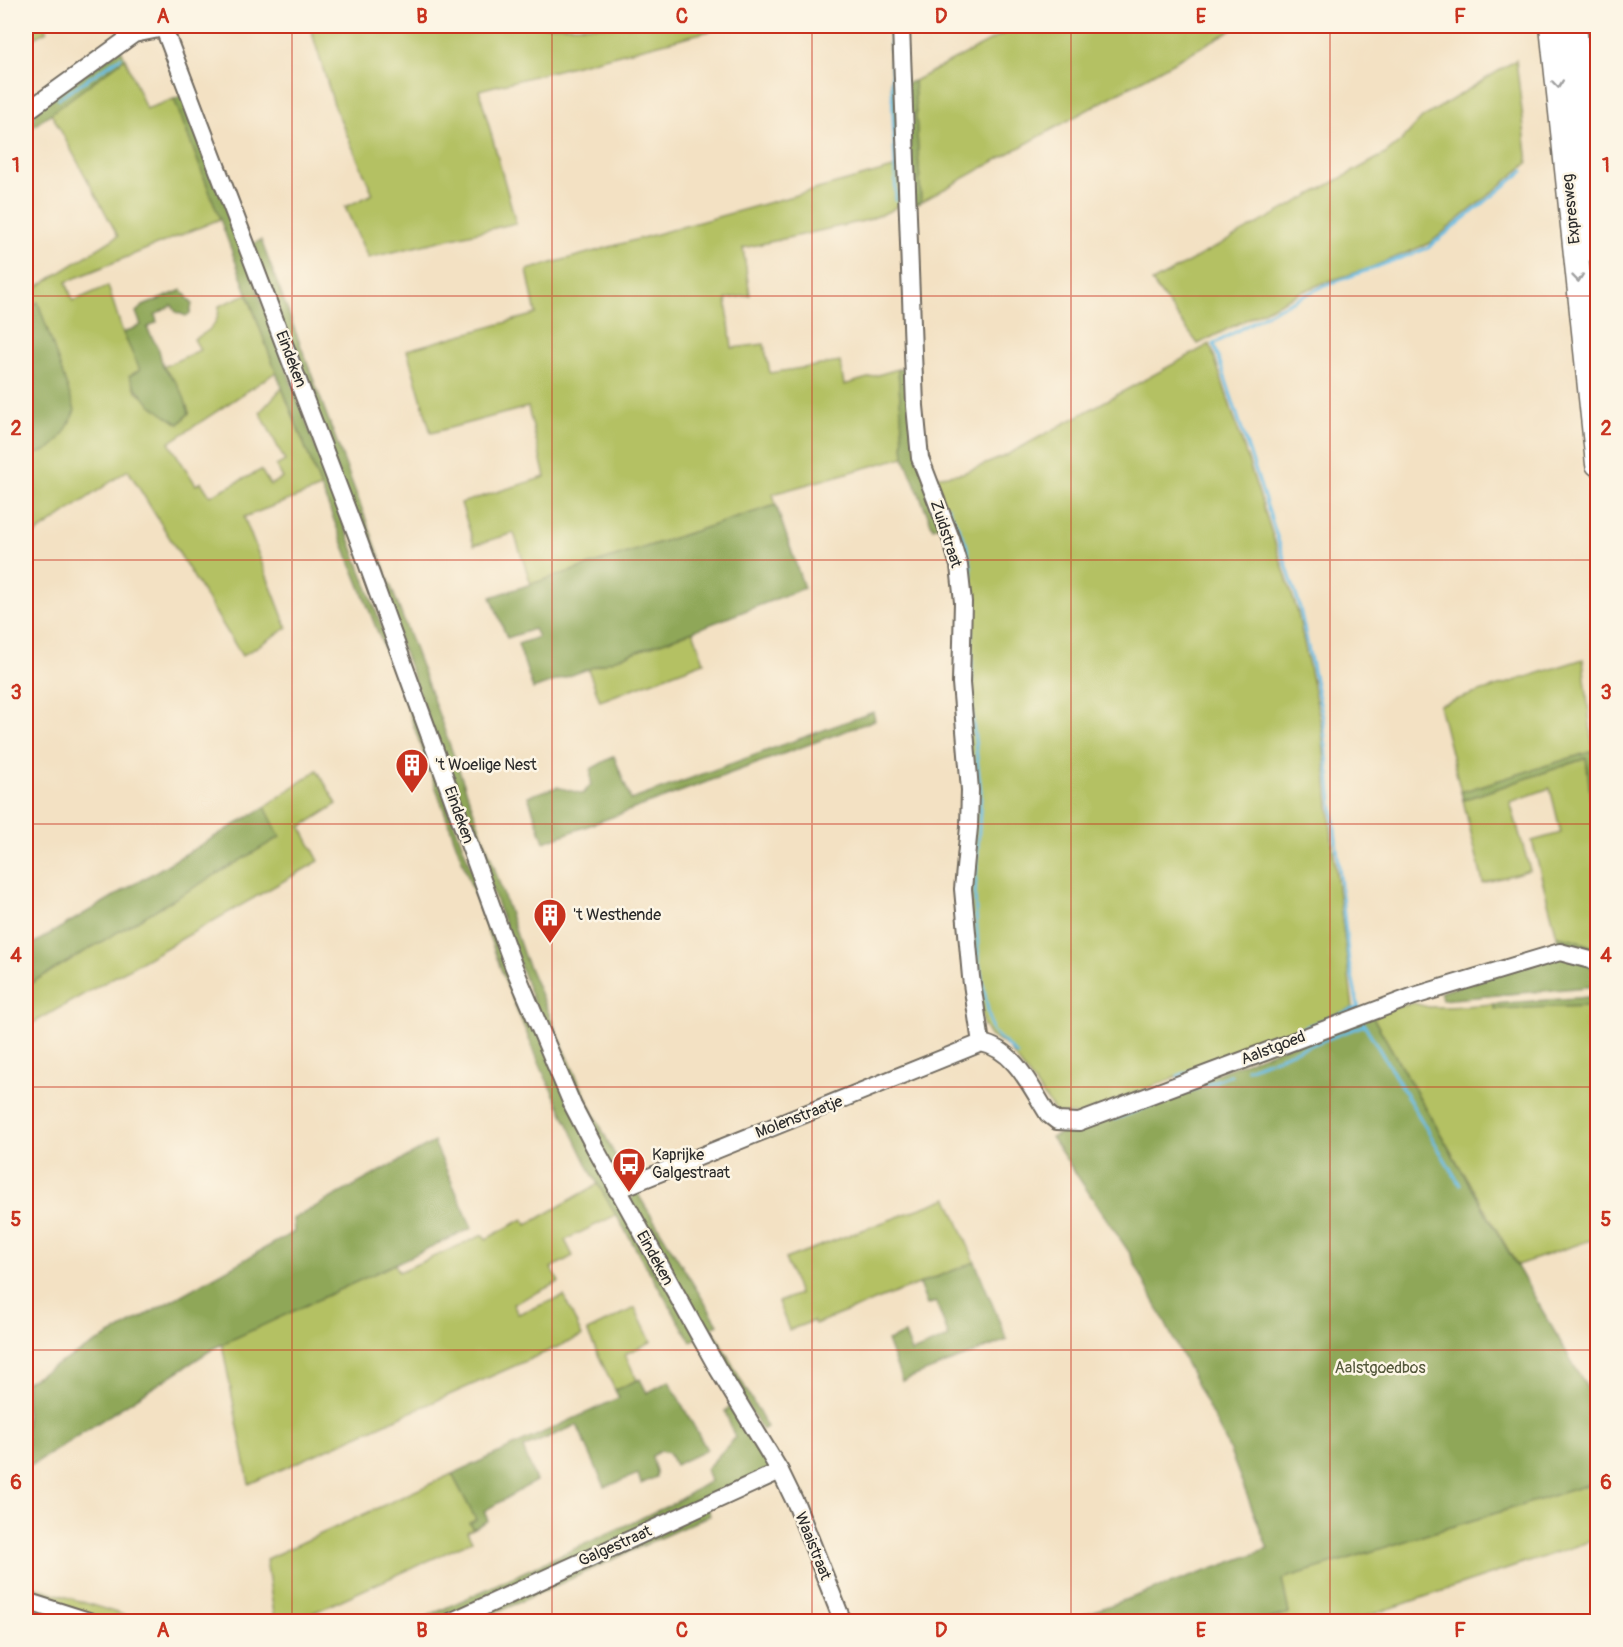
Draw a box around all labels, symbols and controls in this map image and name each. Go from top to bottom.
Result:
text: A [157,4,170,29]
text: B [416,4,428,29]
text: C [676,4,688,29]
text: D [935,4,948,29]
text: E [1196,4,1207,29]
text: F [1454,4,1466,29]
one-way arrow [1551,79,1564,88]
text: 1 [12,153,20,178]
text: 1 [1602,153,1610,178]
street label: Expresweg [1557,173,1585,245]
one-way arrow [1571,273,1584,282]
street label: Eindeken [271,328,311,390]
text: 2 [10,416,22,441]
text: 2 [1600,416,1612,441]
street label: Zuidstraat [926,498,966,571]
text: 3 [10,680,22,705]
text: 3 [1600,680,1612,705]
building icon: 't Woelige Nest [394,747,430,794]
place label: 't Woelige Nest [435,755,537,775]
street label: Eindeken [439,784,479,846]
building icon: 't Westhende [532,897,568,944]
place label: 't Westhende [573,905,661,925]
text: 4 [10,943,22,968]
text: 4 [1600,943,1612,968]
street label: Aalstgoed [1238,1027,1308,1069]
street label: Molenstraatje [752,1091,846,1143]
place label: Kaprijke Galgestraat [652,1145,731,1183]
bus stop icon: Kaprijke Galgestraat [611,1146,647,1193]
text: 5 [11,1207,22,1232]
text: 5 [1601,1207,1612,1232]
street label: Eindeken [632,1227,678,1289]
park label: Aalstgoedbos [1334,1358,1426,1378]
text: 6 [10,1470,22,1495]
text: 6 [1600,1470,1612,1495]
street label: Waaistraat [790,1509,836,1583]
street label: Galgestraat [575,1521,655,1571]
text: A [157,1618,170,1643]
text: B [416,1618,428,1643]
text: C [676,1618,688,1643]
text: D [935,1618,948,1643]
text: E [1196,1618,1207,1643]
text: F [1454,1618,1466,1643]

